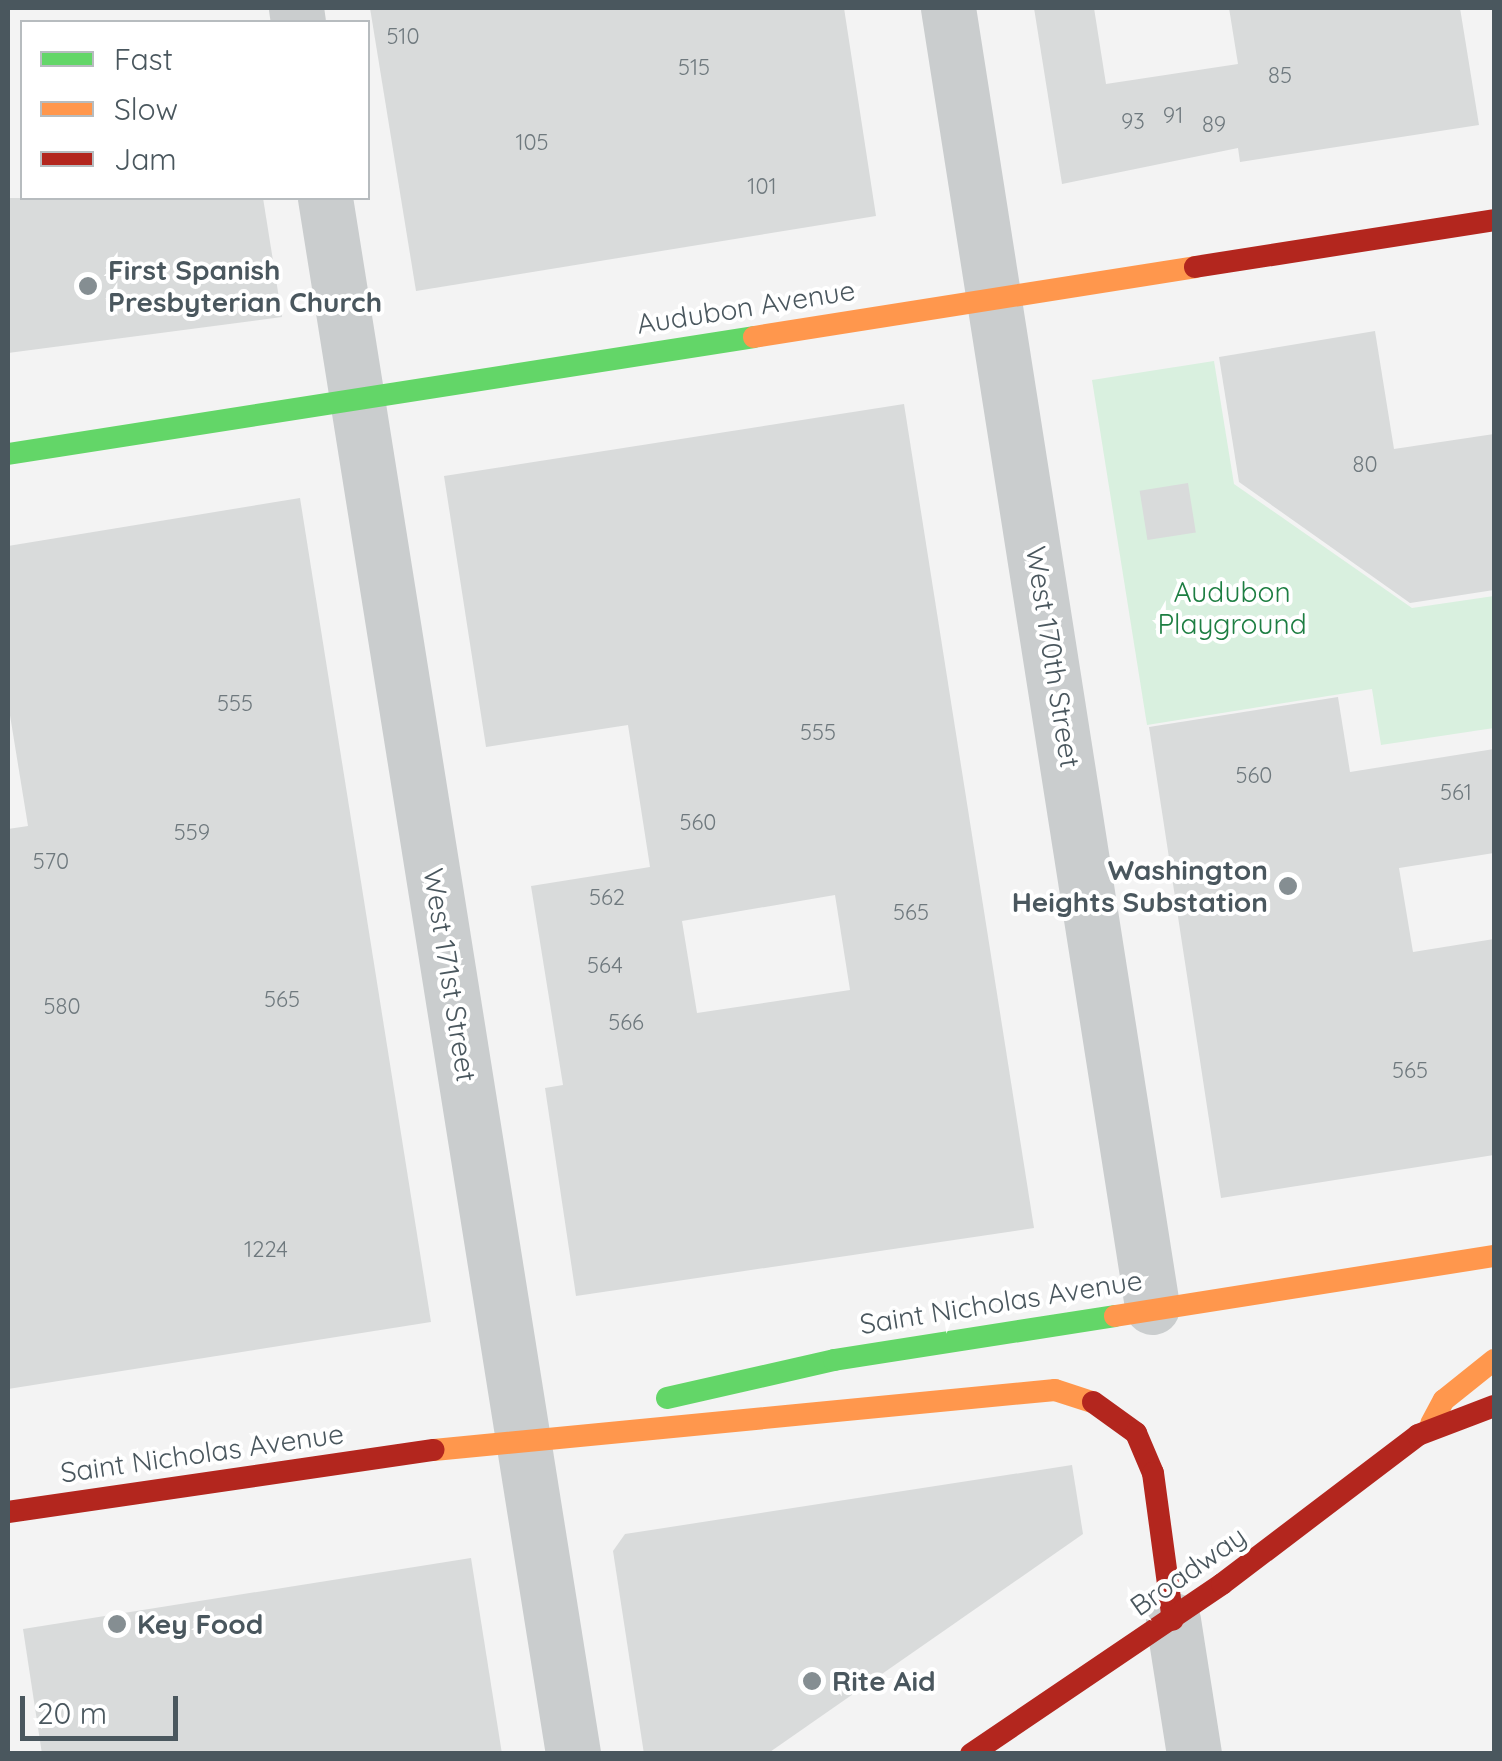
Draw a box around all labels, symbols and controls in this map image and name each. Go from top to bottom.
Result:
legend [20,20,370,200]
house number: 510 [386,24,420,50]
text: Fast [114,40,173,78]
house number: 515 [678,55,710,81]
house number: 85 [1268,63,1292,89]
text: Slow [114,90,178,128]
house number: 91 [1163,103,1183,129]
house number: 93 [1121,109,1145,135]
house number: 89 [1202,112,1226,138]
house number: 105 [515,130,549,156]
text: Jam [114,140,177,178]
house number: 101 [747,174,777,200]
place label: First Spanish Presbyterian Church [108,253,382,319]
street label: Audubon Avenue [634,273,858,341]
marker: First Spanish Presbyterian Church [77,275,99,297]
house number: 80 [1353,452,1377,478]
street label: West 170th Street [1019,544,1087,770]
park label: Audubon Playground [1157,575,1307,641]
house number: 555 [217,691,253,717]
house number: 555 [800,720,836,746]
house number: 560 [1236,763,1272,789]
house number: 561 [1440,780,1472,806]
house number: 560 [680,810,716,836]
house number: 559 [174,820,210,846]
house number: 570 [33,849,69,875]
place label: Washington Heights Substation [1012,853,1268,919]
street label: West 171st Street [417,866,483,1084]
marker: Washington Heights Substation [1277,875,1299,897]
house number: 562 [589,885,625,911]
house number: 565 [893,900,929,926]
house number: 564 [587,953,623,979]
house number: 565 [264,987,300,1013]
house number: 580 [44,994,80,1020]
house number: 566 [608,1010,644,1036]
house number: 565 [1392,1058,1428,1084]
house number: 1224 [244,1237,288,1263]
street label: Saint Nicholas Avenue [857,1263,1145,1341]
street label: Saint Nicholas Avenue [58,1416,346,1490]
street label: Broadway [1124,1519,1252,1623]
place label: Key Food [137,1607,263,1641]
marker: Key Food [106,1613,128,1635]
place label: Rite Aid [832,1664,936,1698]
marker: Rite Aid [801,1670,823,1692]
scale bar [25,1676,182,1738]
text: 20 m [37,1694,107,1732]

